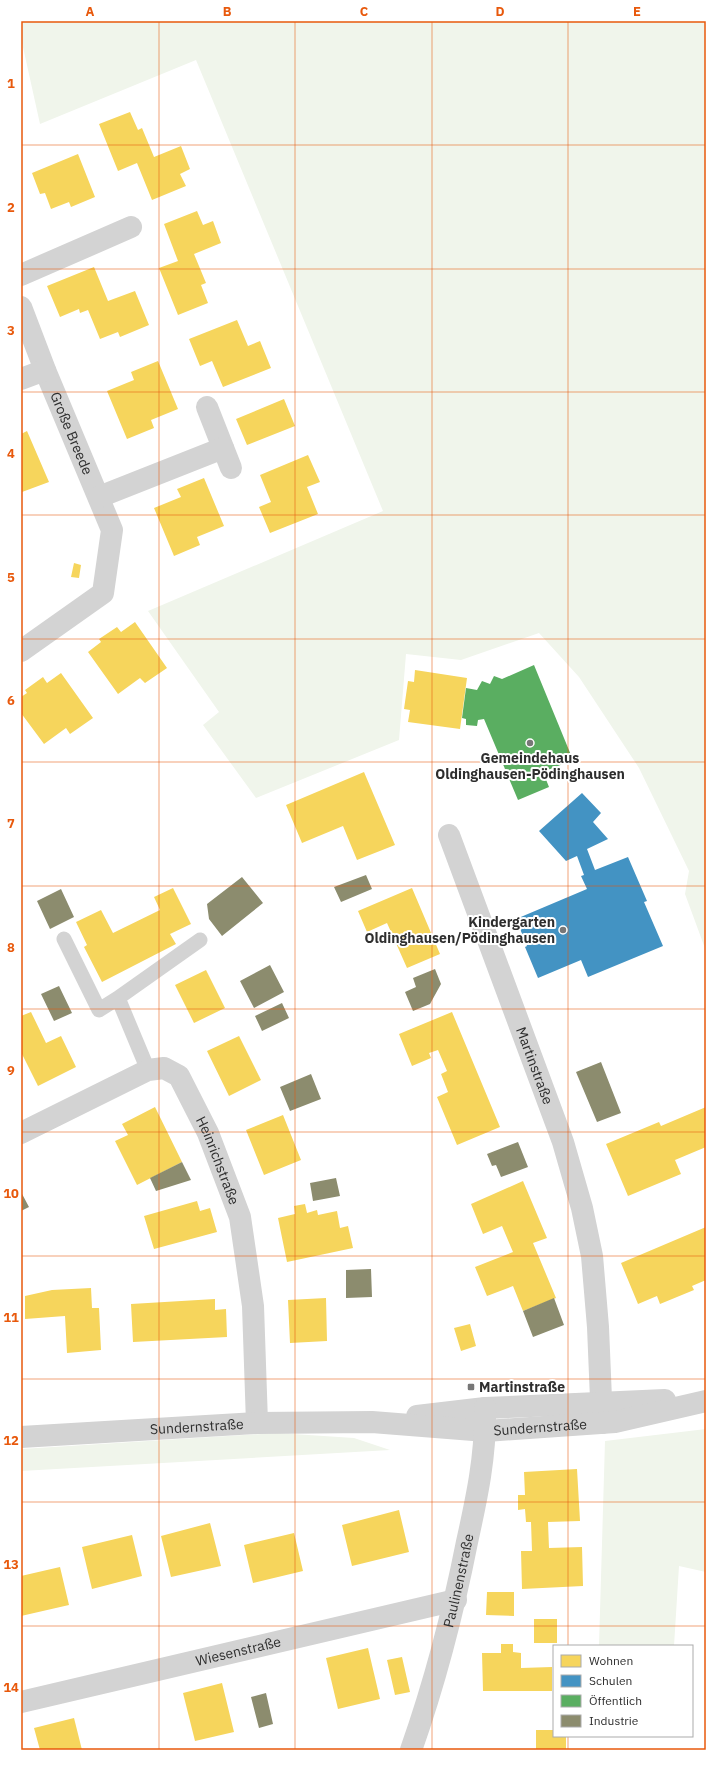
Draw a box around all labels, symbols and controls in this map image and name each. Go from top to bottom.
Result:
text: A [86,3,95,20]
text: B [223,3,232,20]
text: C [360,3,369,20]
text: D [495,3,505,20]
text: E [633,3,641,20]
text: 1 [7,75,15,92]
text: 2 [7,199,15,216]
text: 3 [7,322,15,339]
street label: Große Breede [46,389,97,478]
text: 4 [7,445,15,462]
text: 5 [7,569,15,586]
text: 6 [7,692,15,709]
marker: Gemeindehaus Oldinghausen-Pödinghausen [525,738,535,748]
place label: Gemeindehaus Oldinghausen-Pödinghausen [435,749,625,783]
text: 7 [7,815,15,832]
place label: Kindergarten Oldinghausen/Pödinghausen [365,913,555,947]
marker: Kindergarten Oldinghausen/Pödinghausen [558,925,568,935]
text: 8 [7,939,15,956]
street label: Martinstraße [512,1024,557,1107]
text: 9 [7,1062,15,1079]
street label: Heinrichstraße [192,1113,244,1207]
text: 10 [3,1185,19,1202]
text: 11 [3,1309,19,1326]
place label: Martinstraße [479,1378,565,1396]
marker: Martinstraße [466,1382,476,1392]
street label: Sundernstraße [149,1415,244,1438]
street label: Sundernstraße [493,1415,588,1439]
text: 12 [3,1432,19,1449]
street label: Paulinenstraße [439,1532,478,1629]
text: 13 [3,1556,19,1573]
street label: Wiesenstraße [194,1632,283,1670]
legend [553,1645,693,1737]
text: Wohnen [589,1653,633,1668]
text: Schulen [589,1673,632,1688]
text: 14 [3,1679,19,1696]
text: Öffentlich [589,1693,642,1708]
text: Industrie [589,1713,639,1728]

